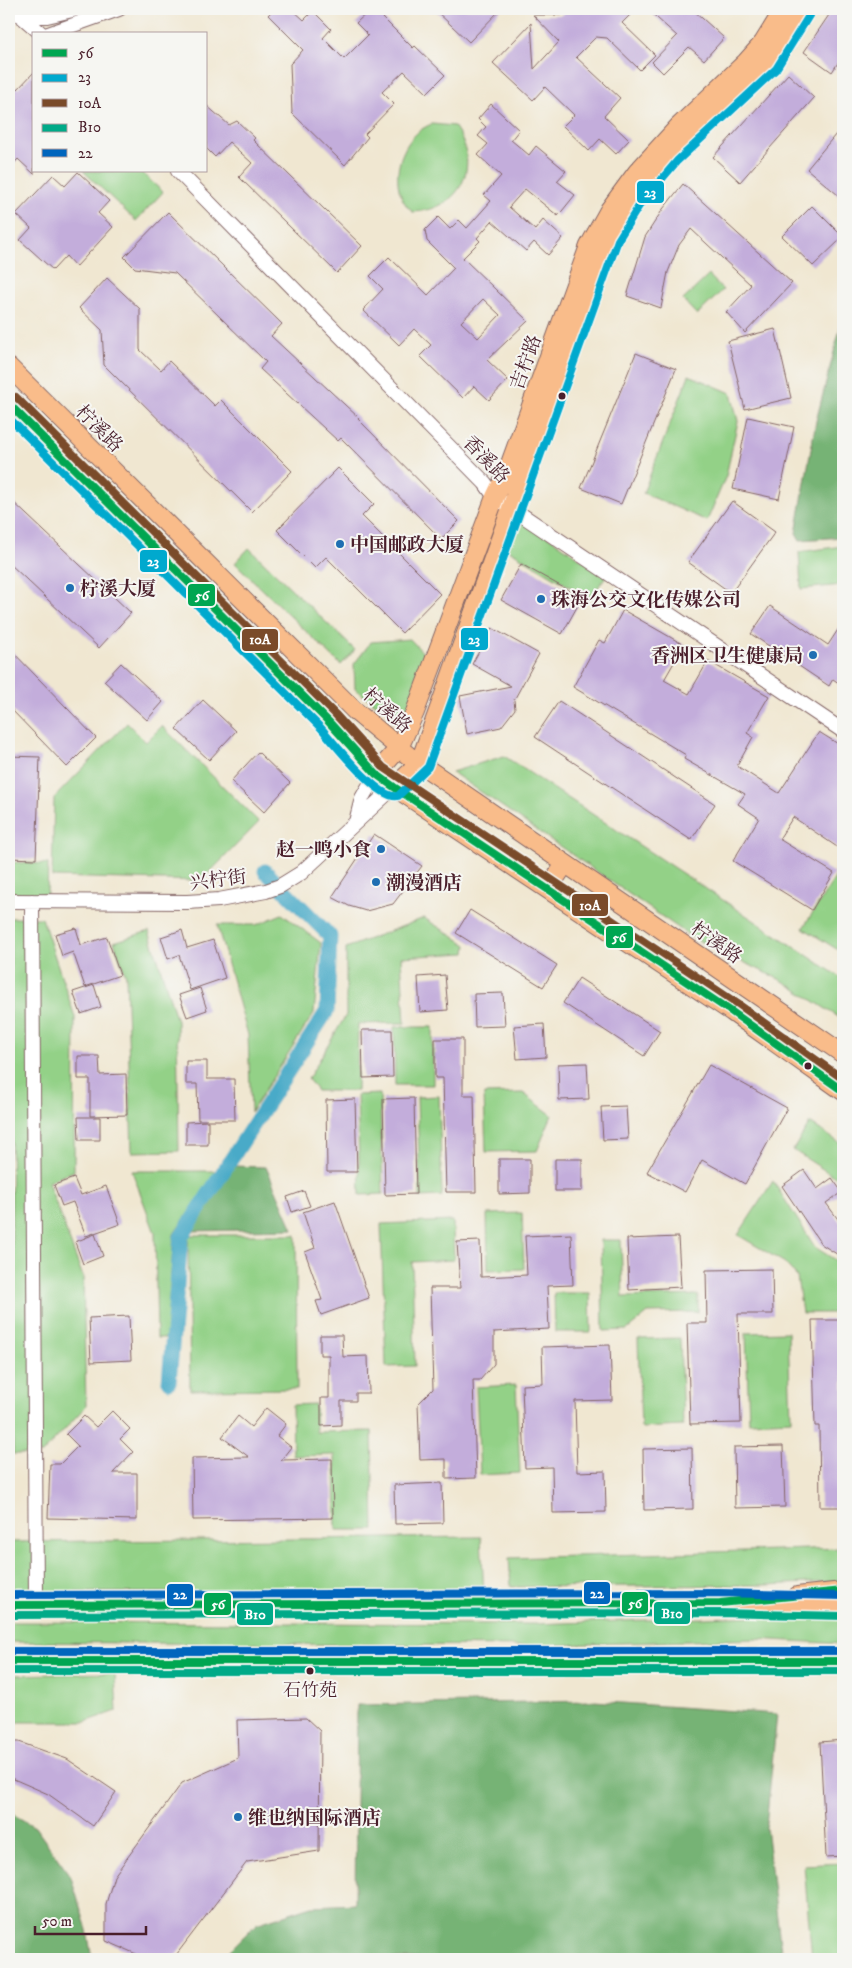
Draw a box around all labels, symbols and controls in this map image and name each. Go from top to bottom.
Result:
legend [32,32,208,172]
text: 56 [78,44,94,63]
text: 23 [78,68,91,87]
text: 10A [78,94,102,113]
text: B10 [78,118,101,137]
text: 22 [78,144,93,163]
line badge: 23 [636,180,665,204]
text: 23 [644,184,656,202]
street label: 吉柠路 [506,332,547,393]
unlabelled marker [557,391,567,401]
street label: 柠溪路 [71,401,127,457]
street label: 香溪路 [458,432,514,489]
place label: 中国邮政大厦 [350,534,464,557]
marker: 中国邮政大厦 [334,538,346,550]
line badge: 23 [139,549,168,573]
text: 23 [147,553,159,571]
place label: 柠溪大厦 [80,578,156,601]
marker: 柠溪大厦 [64,582,76,594]
line badge: 56 [187,583,216,607]
text: 56 [194,587,210,605]
place label: 珠海公交文化传媒公司 [551,589,741,612]
marker: 珠海公交文化传媒公司 [535,593,547,605]
line badge: 23 [460,627,489,651]
line badge: 10A [241,628,279,652]
text: 10A [249,631,272,649]
text: 23 [468,631,480,649]
place label: 香洲区卫生健康局 [651,645,803,668]
marker: 香洲区卫生健康局 [807,649,819,661]
street label: 柠溪路 [358,684,416,739]
place label: 赵一鸣小食 [276,839,371,862]
marker: 赵一鸣小食 [375,843,387,855]
street label: 兴柠街 [188,866,248,895]
place label: 潮漫酒店 [386,872,462,895]
marker: 潮漫酒店 [370,876,382,888]
line badge: 10A [571,893,609,917]
text: 10A [579,897,602,915]
street label: 柠溪路 [686,917,746,969]
line badge: 56 [605,925,634,949]
text: 56 [611,929,627,947]
unlabelled marker [803,1061,813,1071]
line badge: 22 [583,1581,611,1605]
line badge: 22 [166,1583,194,1607]
text: 22 [590,1585,605,1603]
text: 22 [173,1586,188,1604]
line badge: 56 [621,1591,649,1615]
line badge: 56 [203,1592,232,1616]
text: 56 [627,1595,643,1613]
text: 56 [210,1596,226,1614]
line badge: B10 [653,1601,691,1625]
line badge: B10 [236,1602,274,1626]
text: B10 [661,1605,683,1623]
text: B10 [244,1606,266,1624]
marker: 石竹苑 [305,1666,315,1676]
place label: 石竹苑 [283,1680,337,1702]
place label: 维也纳国际酒店 [248,1807,381,1830]
marker: 维也纳国际酒店 [232,1811,244,1823]
scale bar [35,1903,146,1935]
text: 50 m [42,1912,72,1931]

